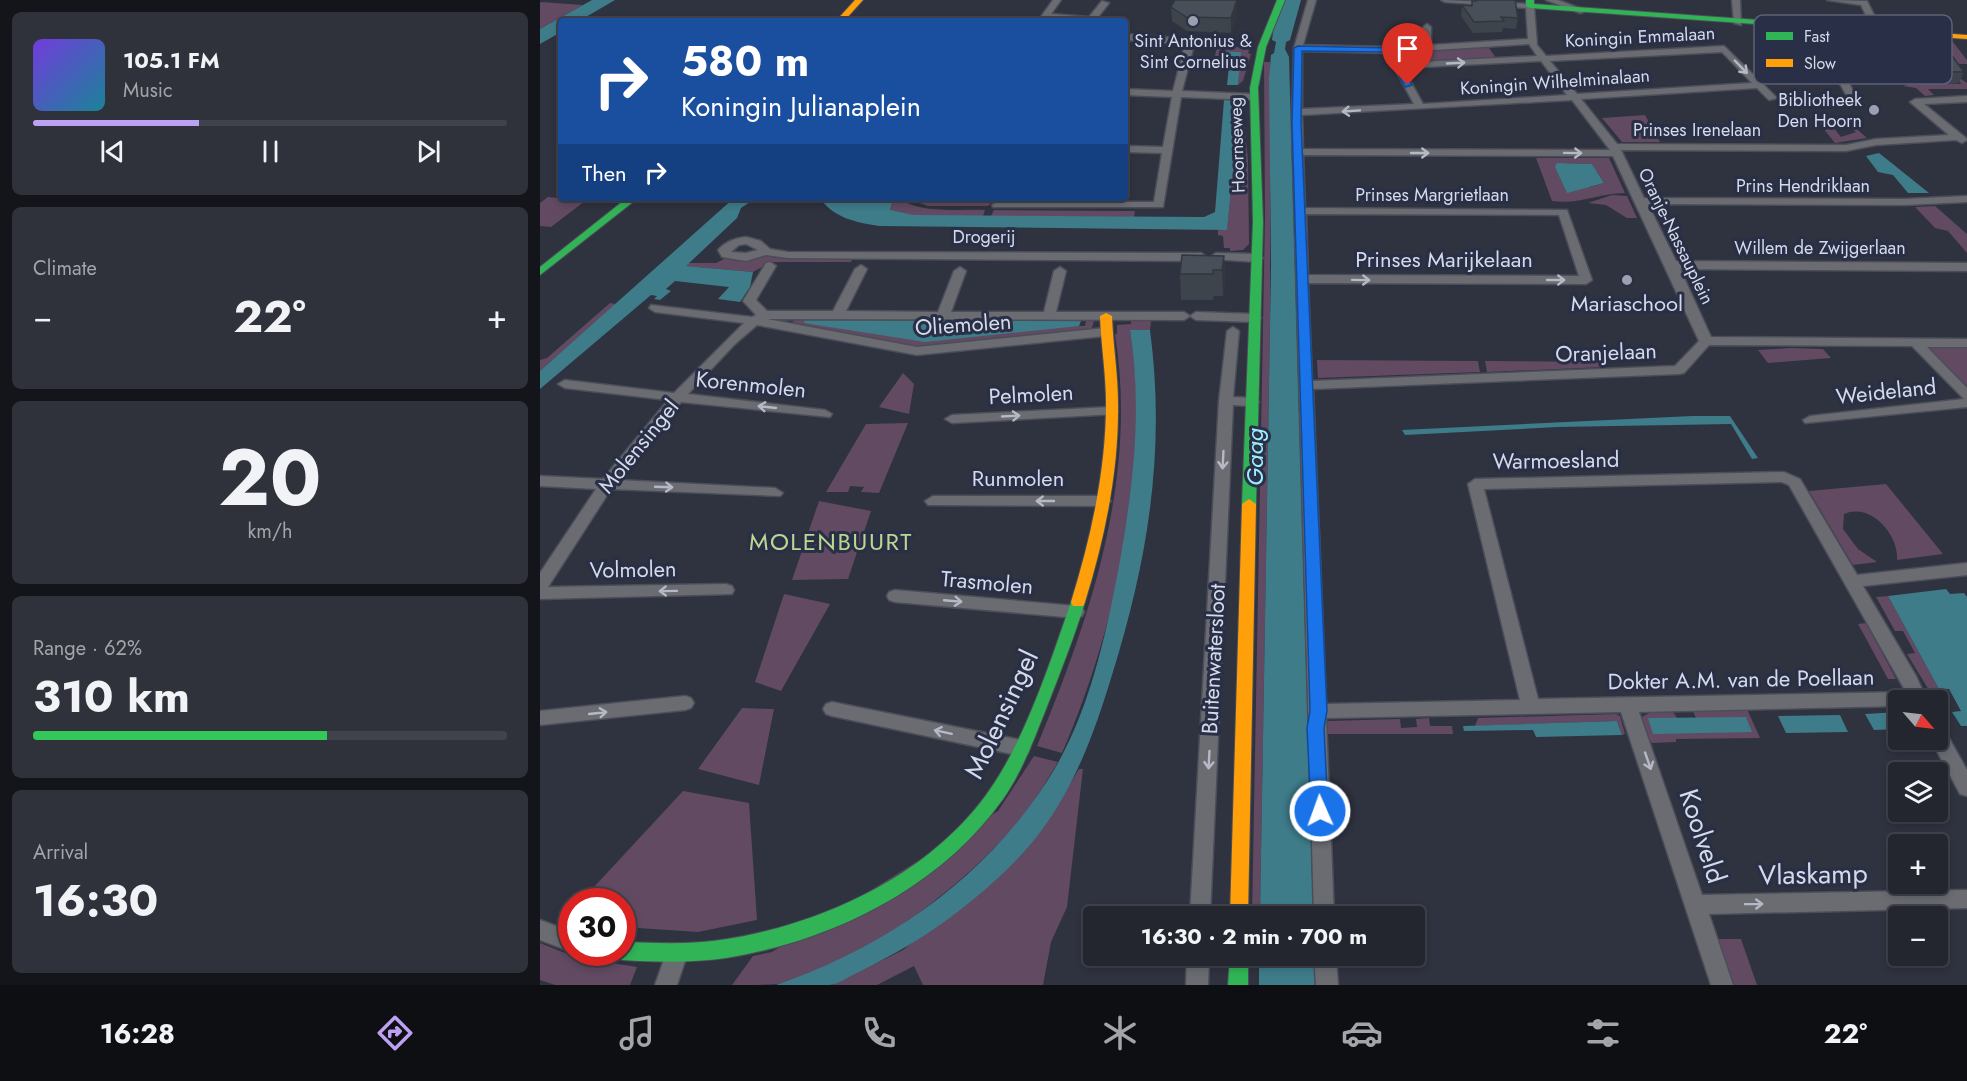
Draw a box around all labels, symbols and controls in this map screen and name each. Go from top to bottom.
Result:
marker: Sint Antonius & Sint Cornelius [1186,14,1200,28]
legend [1754,15,1952,84]
street label: Koningin Emmalaan [1564,20,1716,54]
pin [1382,23,1433,85]
text: Fast [1804,25,1830,48]
place label: Sint Antonius & Sint Cornelius [1134,28,1252,75]
text: 580 m [681,31,809,92]
icon: arrive [1391,32,1424,65]
icon: right [582,42,660,120]
text: 105.1 FM [123,44,220,76]
text: Slow [1804,52,1836,75]
one-way arrow [1446,57,1466,68]
one-way arrow [1734,59,1748,74]
street label: Koningin Wilhelminalaan [1459,62,1651,102]
text: Music [123,76,173,105]
text: Koningin Julianaplein [681,87,921,126]
place label: Bibliotheek Den Hoorn [1777,87,1862,134]
street label: Hoornseweg [1222,97,1252,193]
marker: Bibliotheek Den Hoorn [1867,103,1881,117]
one-way arrow [1341,106,1361,117]
street label: Prinses Irenelaan [1633,117,1761,143]
icon: previous [96,135,129,168]
icon: pause [254,135,287,168]
icon: next [412,135,445,168]
one-way arrow [1410,147,1430,159]
one-way arrow [1562,147,1582,159]
icon: right [639,156,672,189]
text: Then [582,157,627,189]
street label: Oranje-Nassauplein [1632,163,1720,309]
street label: Prins Hendriklaan [1736,173,1870,199]
street label: Prinses Margrietlaan [1355,182,1509,208]
street label: Drogerij [953,224,1015,250]
street label: Willem de Zwijgerlaan [1734,235,1906,261]
street label: Prinses Marijkelaan [1355,243,1533,275]
text: Climate [33,254,97,283]
marker: Mariaschool [1620,273,1634,287]
one-way arrow [1351,274,1371,286]
one-way arrow [1546,274,1566,286]
text: 22° [233,284,306,349]
place label: Mariaschool [1571,287,1683,319]
text: − [33,293,52,340]
text: + [487,293,507,340]
street label: Oliemolen [914,305,1012,343]
street label: Oranjelaan [1555,334,1657,370]
street label: Korenmolen [694,362,808,406]
street label: Weideland [1834,370,1938,412]
street label: Pelmolen [988,376,1074,412]
street label: Molensingel [590,392,686,500]
one-way arrow [757,401,777,412]
one-way arrow [1000,411,1020,422]
text: 20 [219,422,321,534]
water label: Gaag [1237,428,1272,486]
street label: Warmoesland [1492,443,1620,477]
one-way arrow [1218,449,1229,469]
street label: Runmolen [972,462,1064,494]
one-way arrow [653,482,673,493]
one-way arrow [1035,495,1055,507]
text: km/h [247,517,293,546]
district label: MOLENBUURT [749,524,913,559]
street label: Volmolen [589,552,677,586]
street label: Trasmolen [939,562,1035,602]
street label: Buitenwatersloot [1193,582,1233,735]
one-way arrow [658,585,678,597]
one-way arrow [943,596,963,607]
text: Range · 62% [33,634,142,663]
street label: Molensingel [954,643,1048,785]
street label: Dokter A.M. van de Poellaan [1607,661,1875,697]
text: 310 km [33,664,190,729]
north arrow [1888,690,1948,750]
map controls [1888,690,1948,966]
one-way arrow [588,707,608,718]
one-way arrow [934,726,953,737]
one-way arrow [1203,749,1214,769]
one-way arrow [1643,752,1654,770]
button: layers [1888,762,1948,822]
position arrow [1288,779,1352,843]
street label: Koolveld [1669,784,1737,888]
button: + [1888,834,1948,894]
text: Arrival [33,838,88,867]
street label: Vlaskamp [1758,854,1868,894]
text: 16:30 [33,868,158,933]
speed limit sign: 30 [558,888,636,966]
one-way arrow [1743,898,1763,909]
button: − [1888,906,1948,966]
text: 16:30 · 2 min · 700 m [1141,920,1367,952]
icon: directions [374,1012,416,1054]
icon: music [616,1012,658,1054]
icon: phone [858,1012,900,1054]
icon: climate [1099,1012,1141,1054]
icon: car [1341,1012,1383,1054]
icon: filters [1582,1012,1624,1054]
text: 16:28 [100,1014,175,1053]
text: 22° [1824,1014,1867,1053]

